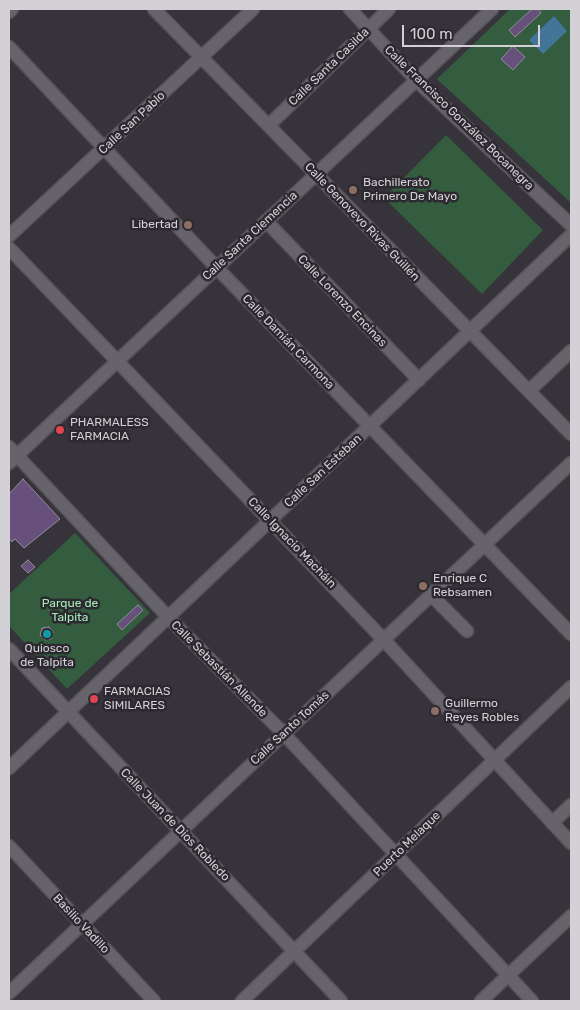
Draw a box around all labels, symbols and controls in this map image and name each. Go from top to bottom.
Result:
scale bar [405,15,542,47]
street label: Calle Santa Casilda [286,25,372,109]
text: 100 m [410,25,452,43]
street label: Calle Francisco González Bocanegra [382,43,536,193]
street label: Calle San Pablo [96,89,168,157]
street label: Calle Genovevo Rivas Guillén [302,160,422,284]
place label: Bachillerato Primero De Mayo [363,176,457,204]
marker: Bachillerato Primero De Mayo [347,184,359,196]
street label: Calle Santa Clemencia [200,188,300,284]
place label: Libertad [131,218,178,232]
marker: Libertad [182,219,194,231]
street label: Calle Lorenzo Encinas [294,252,390,350]
street label: Calle Damián Carmona [239,292,337,392]
place label: PHARMALESS FARMACIA [70,416,149,444]
marker: PHARMALESS FARMACIA [54,424,66,436]
street label: Calle San Esteban [281,432,365,510]
street label: Calle Ignacio Macháin [245,495,339,591]
place label: Enrique C Rebsamen [433,572,492,600]
marker: Enrique C Rebsamen [417,580,429,592]
park label: Parque de Talpita [42,597,98,625]
street label: Calle Sebastián Allende [168,618,270,720]
marker: Quiosco de Talpita [41,628,53,640]
place label: Quiosco de Talpita [20,642,74,670]
place label: FARMACIAS SIMILARES [104,685,170,713]
street label: Calle Santo Tomás [248,688,332,768]
marker: FARMACIAS SIMILARES [88,693,100,705]
place label: Guillermo Reyes Robles [445,697,519,725]
marker: Guillermo Reyes Robles [429,705,441,717]
street label: Calle Juan de Dios Robledo [117,766,233,884]
street label: Puerto Melaque [370,808,444,880]
street label: Basilio Vadillo [50,891,112,957]

